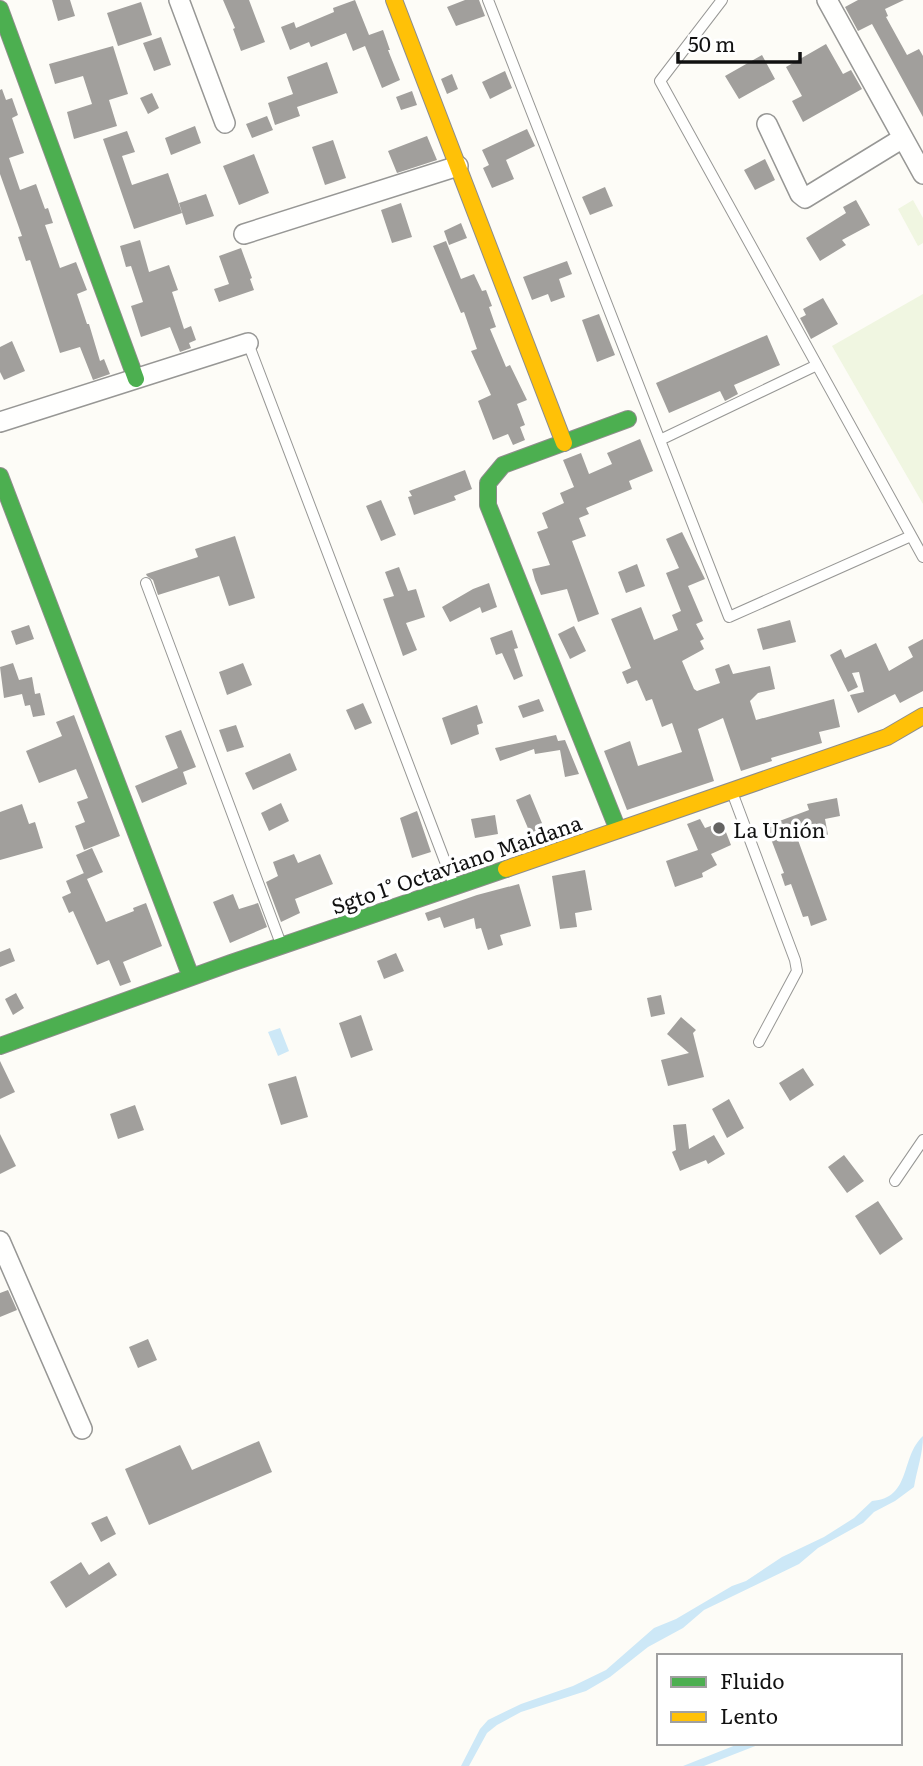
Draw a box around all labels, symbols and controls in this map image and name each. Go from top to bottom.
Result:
scale bar [678,21,800,65]
text: 50 m [688,27,735,58]
street label: Sgto 1° Octaviano Maidana [327,805,586,920]
place label: La Unión [733,813,825,844]
marker: La Unión [711,820,727,836]
legend [657,1654,902,1745]
text: Fluido [720,1664,784,1695]
text: Lento [720,1699,778,1730]

